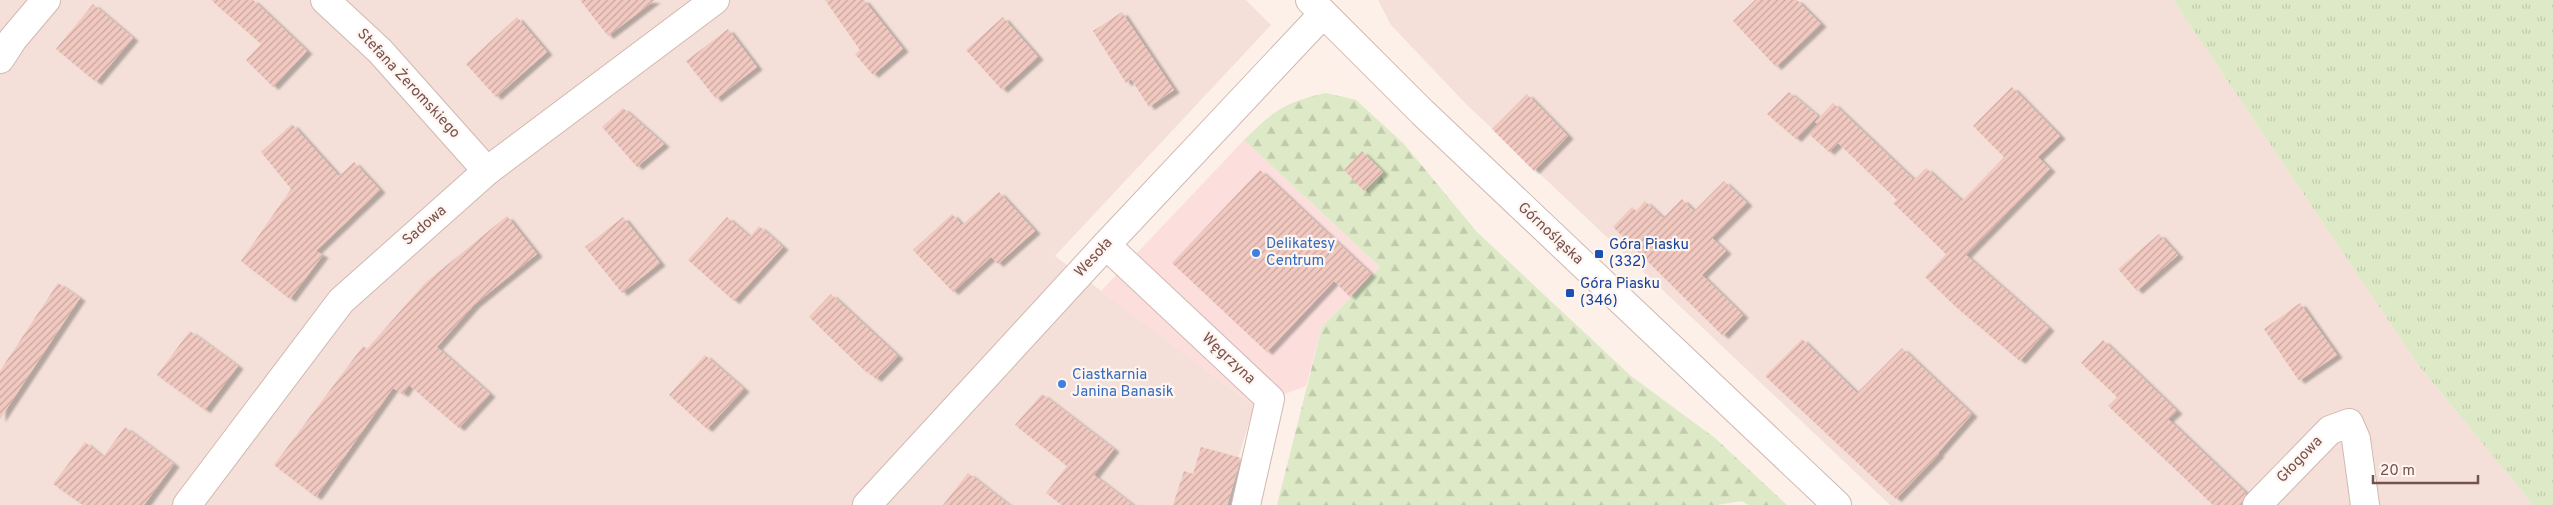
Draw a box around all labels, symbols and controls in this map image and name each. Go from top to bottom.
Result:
street label: Stefana Żeromskiego [352,25,464,143]
street label: Górnośląska [1513,199,1587,269]
street label: Sadowa [399,202,451,250]
street label: Wesoła [1071,234,1117,282]
place label: Delikatesy Centrum [1266,235,1335,271]
place label: Góra Piasku (332) [1609,236,1689,272]
marker: Delikatesy Centrum [1250,247,1262,259]
marker: Góra Piasku (332) [1593,248,1605,260]
place label: Góra Piasku (346) [1580,275,1660,311]
marker: Góra Piasku (346) [1564,287,1576,299]
street label: Węgrzyna [1197,329,1259,389]
place label: Ciastkarnia Janina Banasik [1072,366,1174,402]
marker: Ciastkarnia Janina Banasik [1056,378,1068,390]
street label: Głogowa [2273,433,2327,487]
scale bar [2373,452,2478,484]
text: 20 m [2380,462,2415,481]

